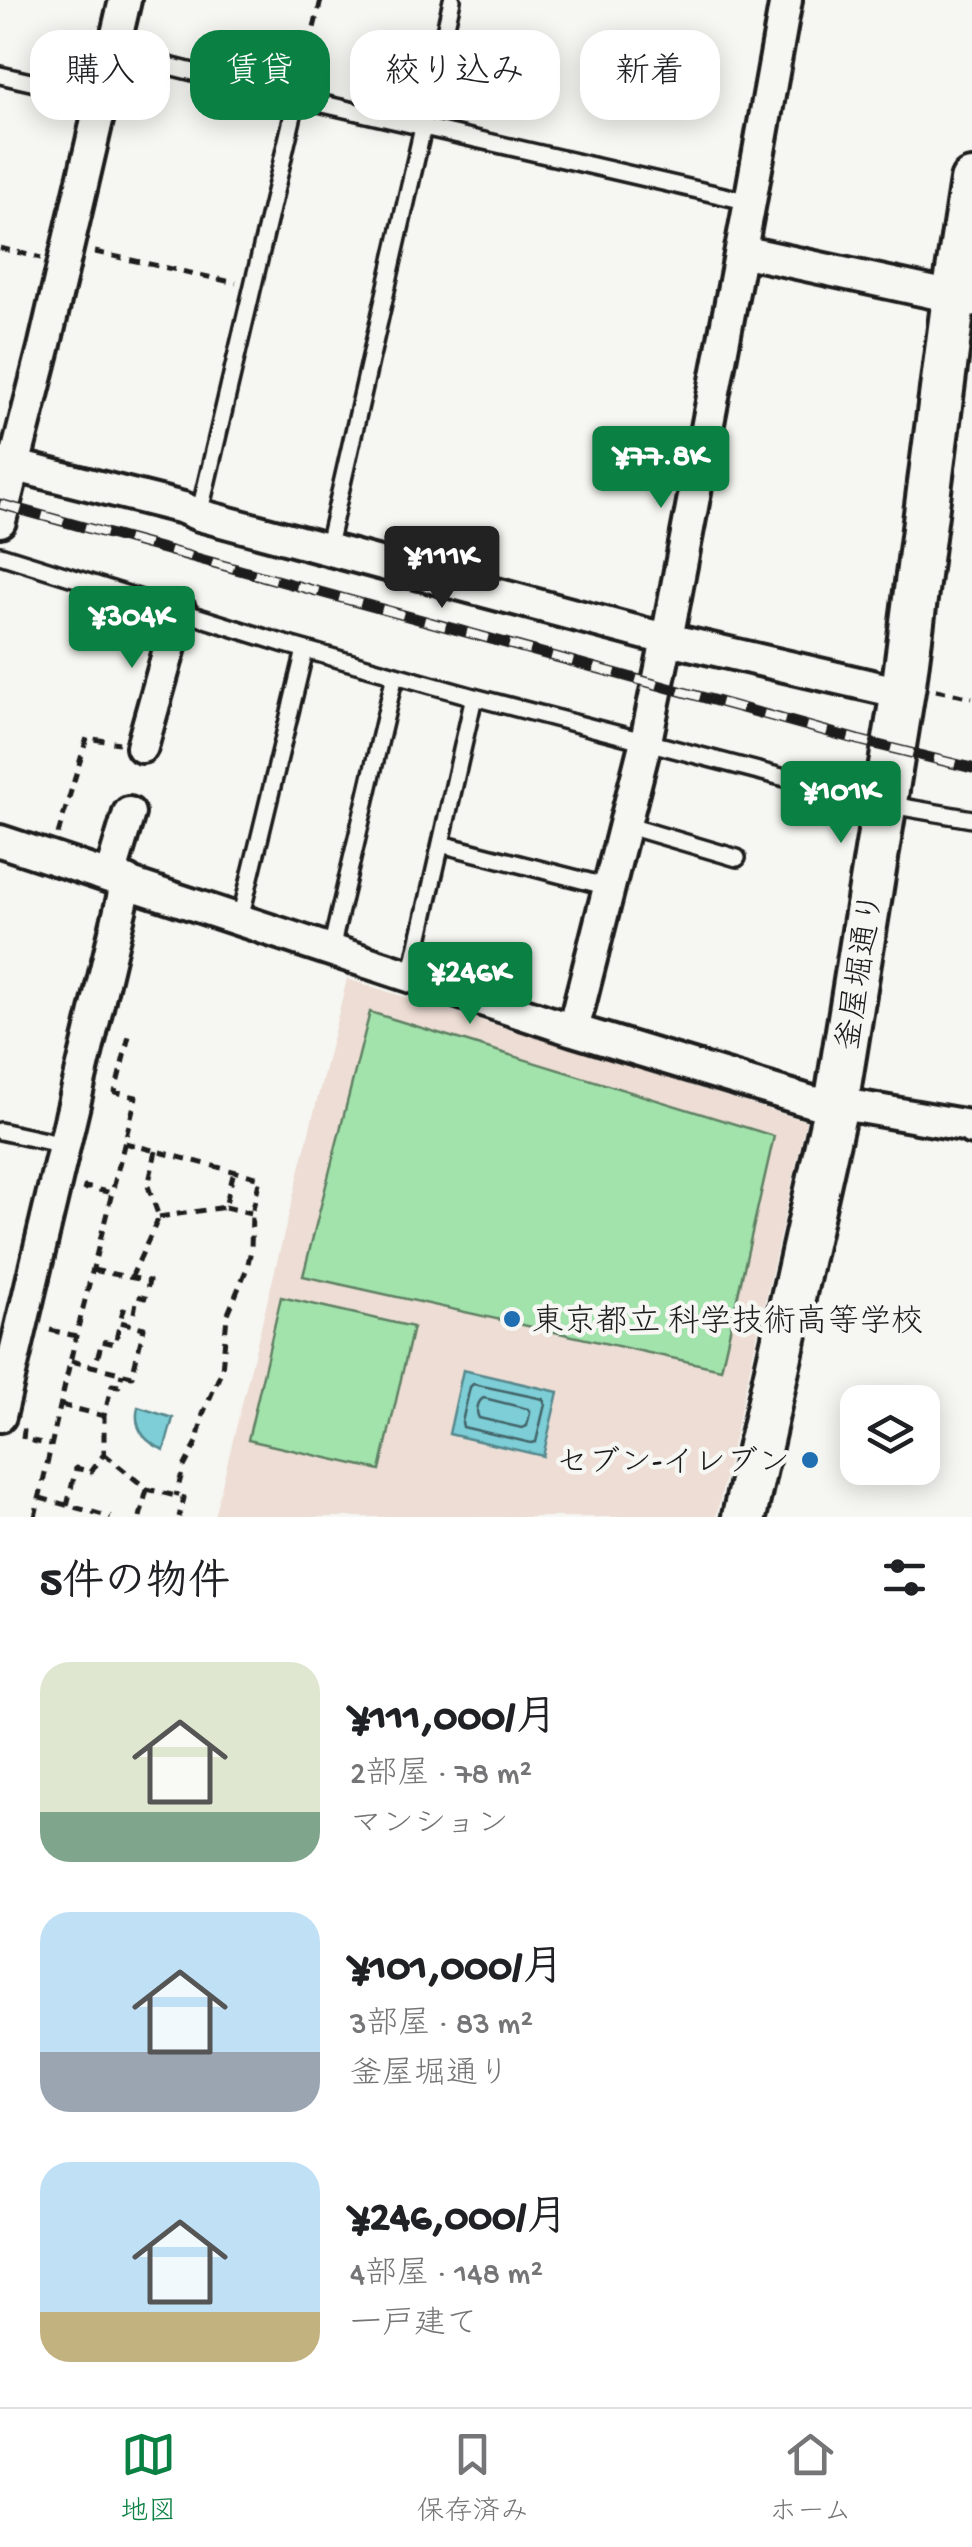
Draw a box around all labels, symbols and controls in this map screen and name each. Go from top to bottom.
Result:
chip: 購入 [30,30,170,120]
chip: 賃貸 [190,30,330,120]
chip: 絞り込み [350,30,560,120]
chip: 新着 [580,30,720,120]
pin: ¥77.8K [580,426,742,511]
text: ¥77.8K [614,439,708,477]
pin: ¥111K [372,526,512,611]
text: ¥111K [406,539,478,577]
pin: ¥304K [62,586,202,671]
text: ¥304K [91,599,173,637]
pin: ¥101K [771,761,911,846]
text: ¥101K [803,774,879,812]
street label: 釜屋堀通り [832,890,894,1054]
pin: ¥246K [400,942,540,1027]
text: ¥246K [430,955,510,993]
place label: 東京都立 科学技術高等学校 [532,1303,924,1343]
marker: 東京都立 科学技術高等学校 [501,1308,523,1330]
map controls [840,1385,940,1485]
button: layers [840,1385,940,1485]
place label: セブン-イレブン [556,1445,790,1484]
marker: セブン-イレブン [799,1449,821,1471]
icon: filters [877,1550,932,1605]
text: 5件の物件 [40,1561,230,1610]
text: ¥111,000/月 [350,1696,557,1745]
icon: home [120,1702,240,1822]
text: 2部屋 · 78 m² [350,1757,532,1795]
text: マンション [350,1807,509,1845]
text: ¥101,000/月 [350,1946,564,1995]
icon: home [120,1952,240,2072]
text: 3部屋 · 83 m² [350,2007,533,2045]
text: 釜屋堀通り [350,2057,510,2095]
text: ¥246,000/月 [350,2196,568,2245]
icon: home [120,2202,240,2322]
text: 4部屋 · 148 m² [350,2257,543,2295]
text: 一戸建て [350,2307,478,2345]
tab: 地図 [120,2427,176,2530]
tab: 保存済み [417,2427,529,2530]
tab: ホーム [769,2427,852,2530]

